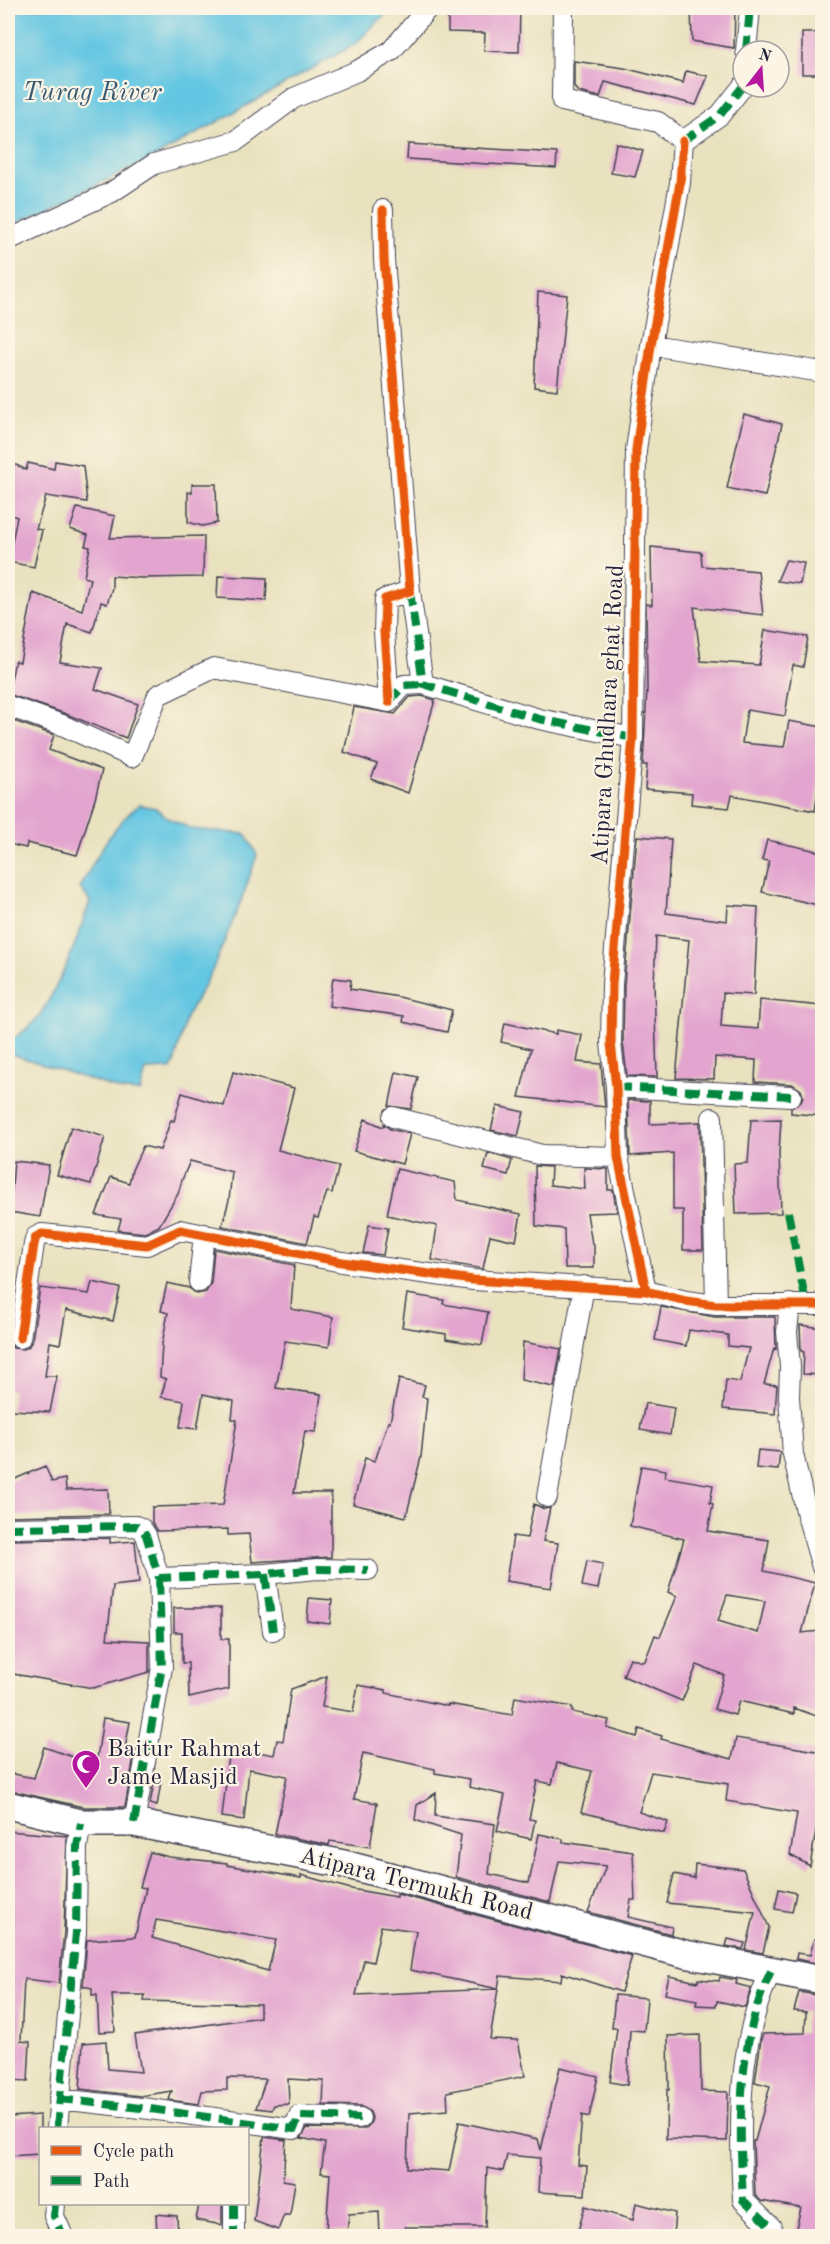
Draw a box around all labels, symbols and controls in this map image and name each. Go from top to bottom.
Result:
north arrow [731,39,791,99]
text: N [757,47,774,66]
water label: Turag River [22,80,162,106]
street label: Atipara Ghudhara ghat Road [589,564,629,866]
place label: Baitur Rahmat Jame Masjid [107,1738,261,1790]
mosque icon: Baitur Rahmat Jame Masjid [70,1748,102,1790]
street label: Atipara Termukh Road [297,1844,535,1926]
legend [39,2127,249,2205]
text: Cycle path [93,2143,174,2161]
text: Path [93,2173,130,2191]

